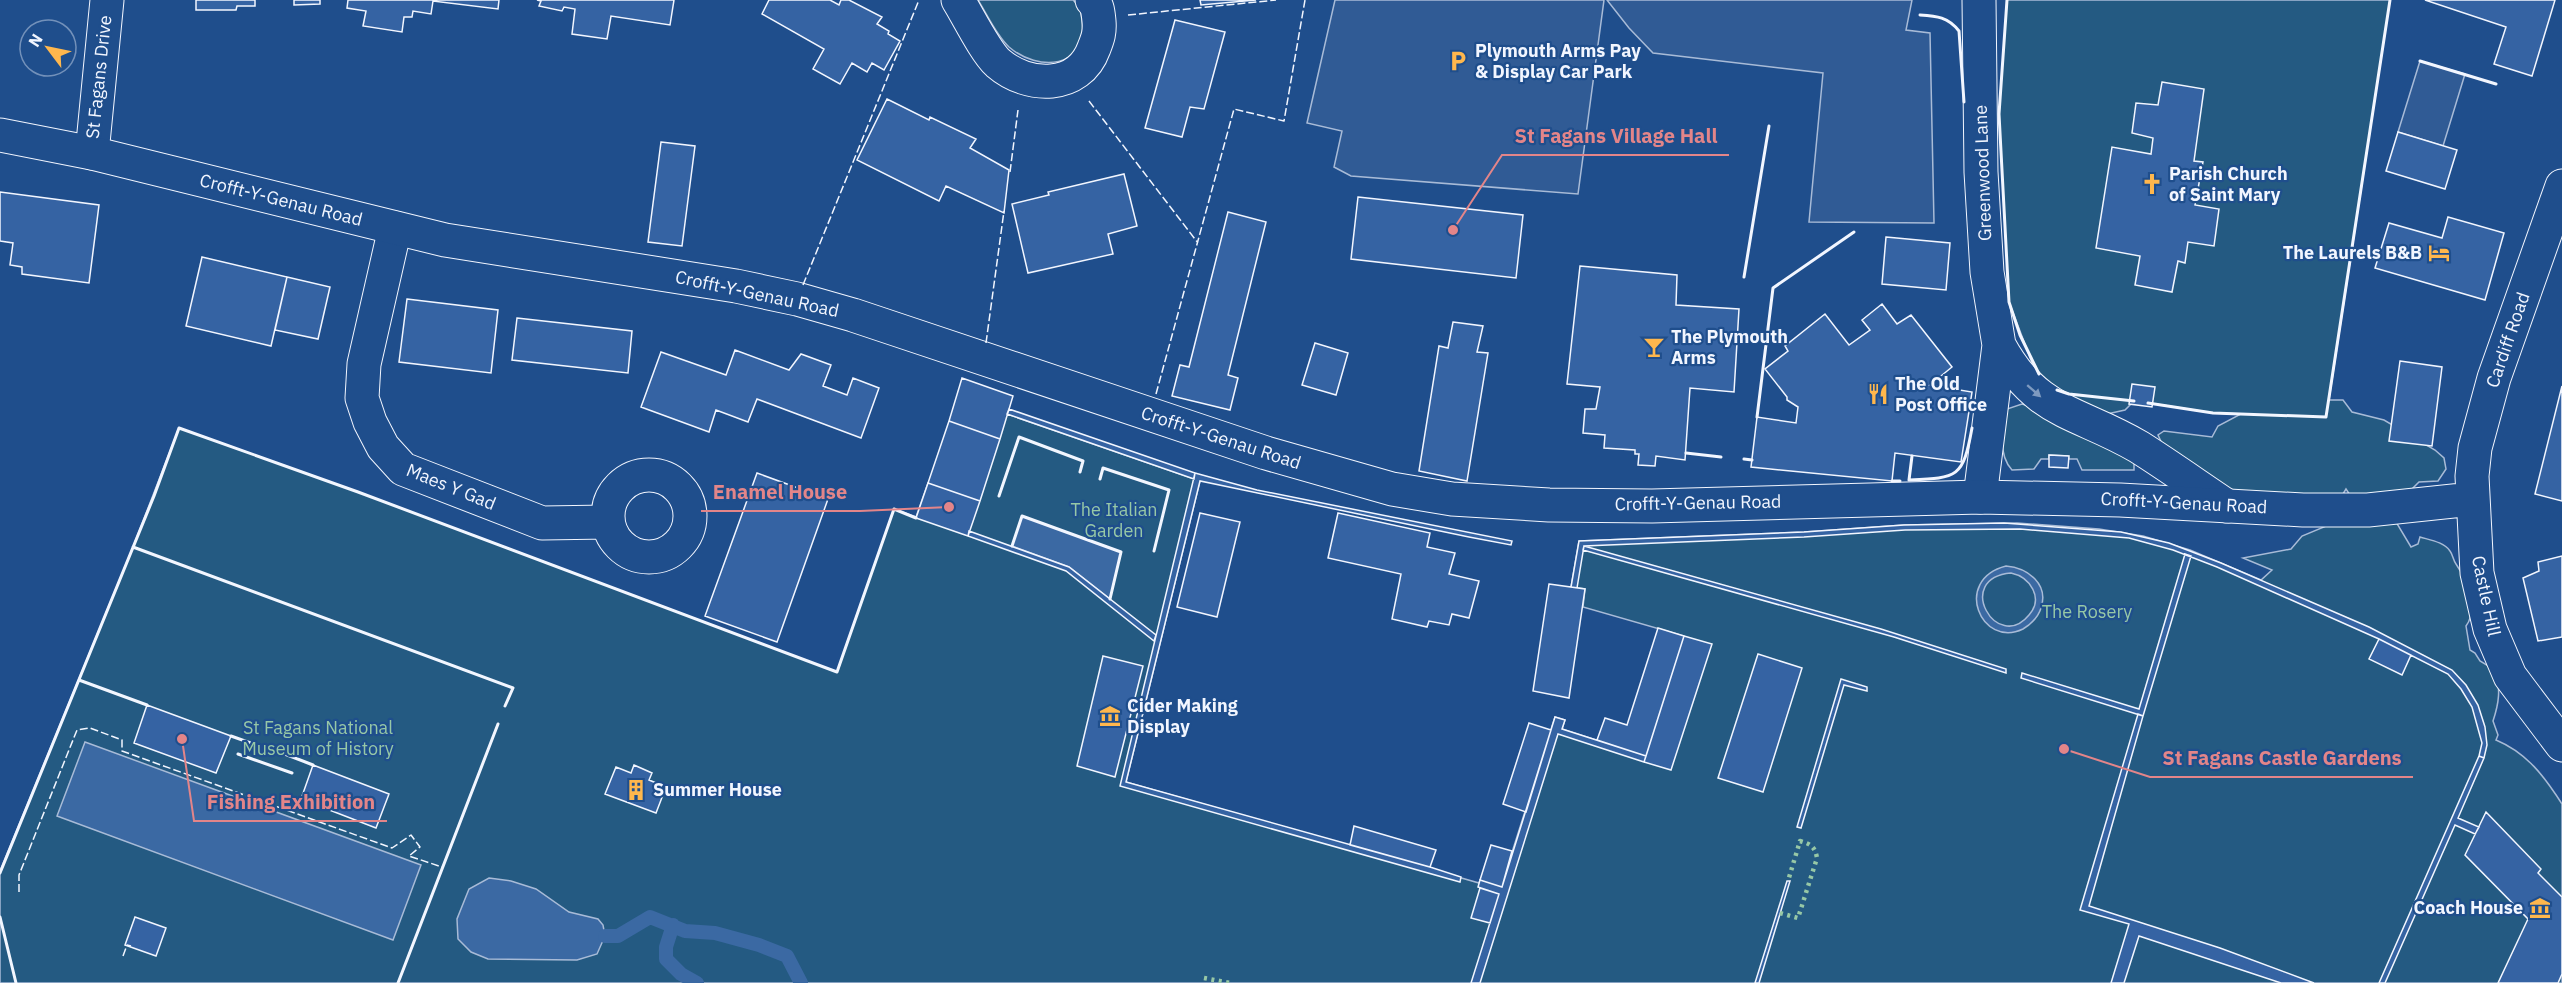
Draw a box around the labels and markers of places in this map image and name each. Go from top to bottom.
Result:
place label: Plymouth Arms Pay & Display Car Park [1475,39,1641,83]
parking icon: Plymouth Arms Pay & Display Car Park [1446,49,1470,73]
callout: St Fagans Village Hall [1502,117,1729,155]
place label: Parish Church of Saint Mary [2169,162,2288,206]
church icon: Parish Church of Saint Mary [2140,172,2164,196]
place label: The Laurels B&B [2283,241,2422,264]
hotel icon: The Laurels B&B [2427,241,2451,265]
place label: The Plymouth Arms [1671,325,1788,369]
bar icon: The Plymouth Arms [1642,335,1666,359]
place label: The Old Post Office [1895,372,1987,416]
restaurant icon: The Old Post Office [1866,382,1890,406]
callout: Enamel House [701,473,860,511]
place label: Cider Making Display [1127,694,1238,738]
museum icon: Cider Making Display [1098,704,1122,728]
callout: St Fagans Castle Gardens [2150,739,2413,777]
building icon: Summer House [624,778,648,802]
place label: Summer House [653,778,782,801]
callout: Fishing Exhibition [194,783,387,821]
place label: Coach House [2414,896,2523,919]
museum icon: Coach House [2528,896,2552,920]

